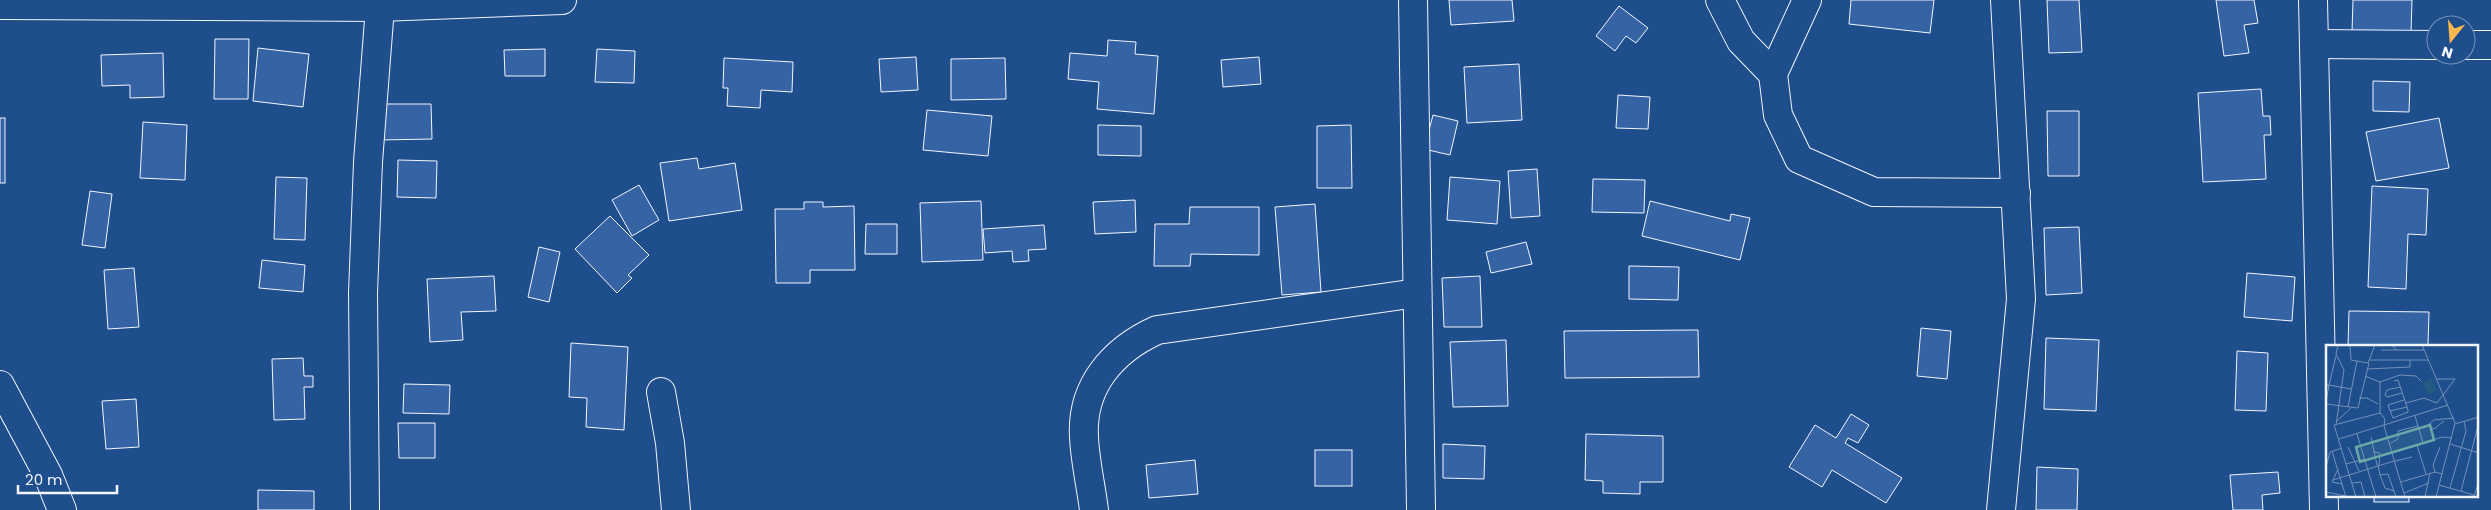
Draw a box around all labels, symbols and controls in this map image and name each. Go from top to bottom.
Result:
north arrow [2426,15,2476,65]
text: N [2439,41,2455,64]
inset map [2326,345,2478,498]
scale bar [18,462,116,494]
text: 20 m [25,469,63,490]

